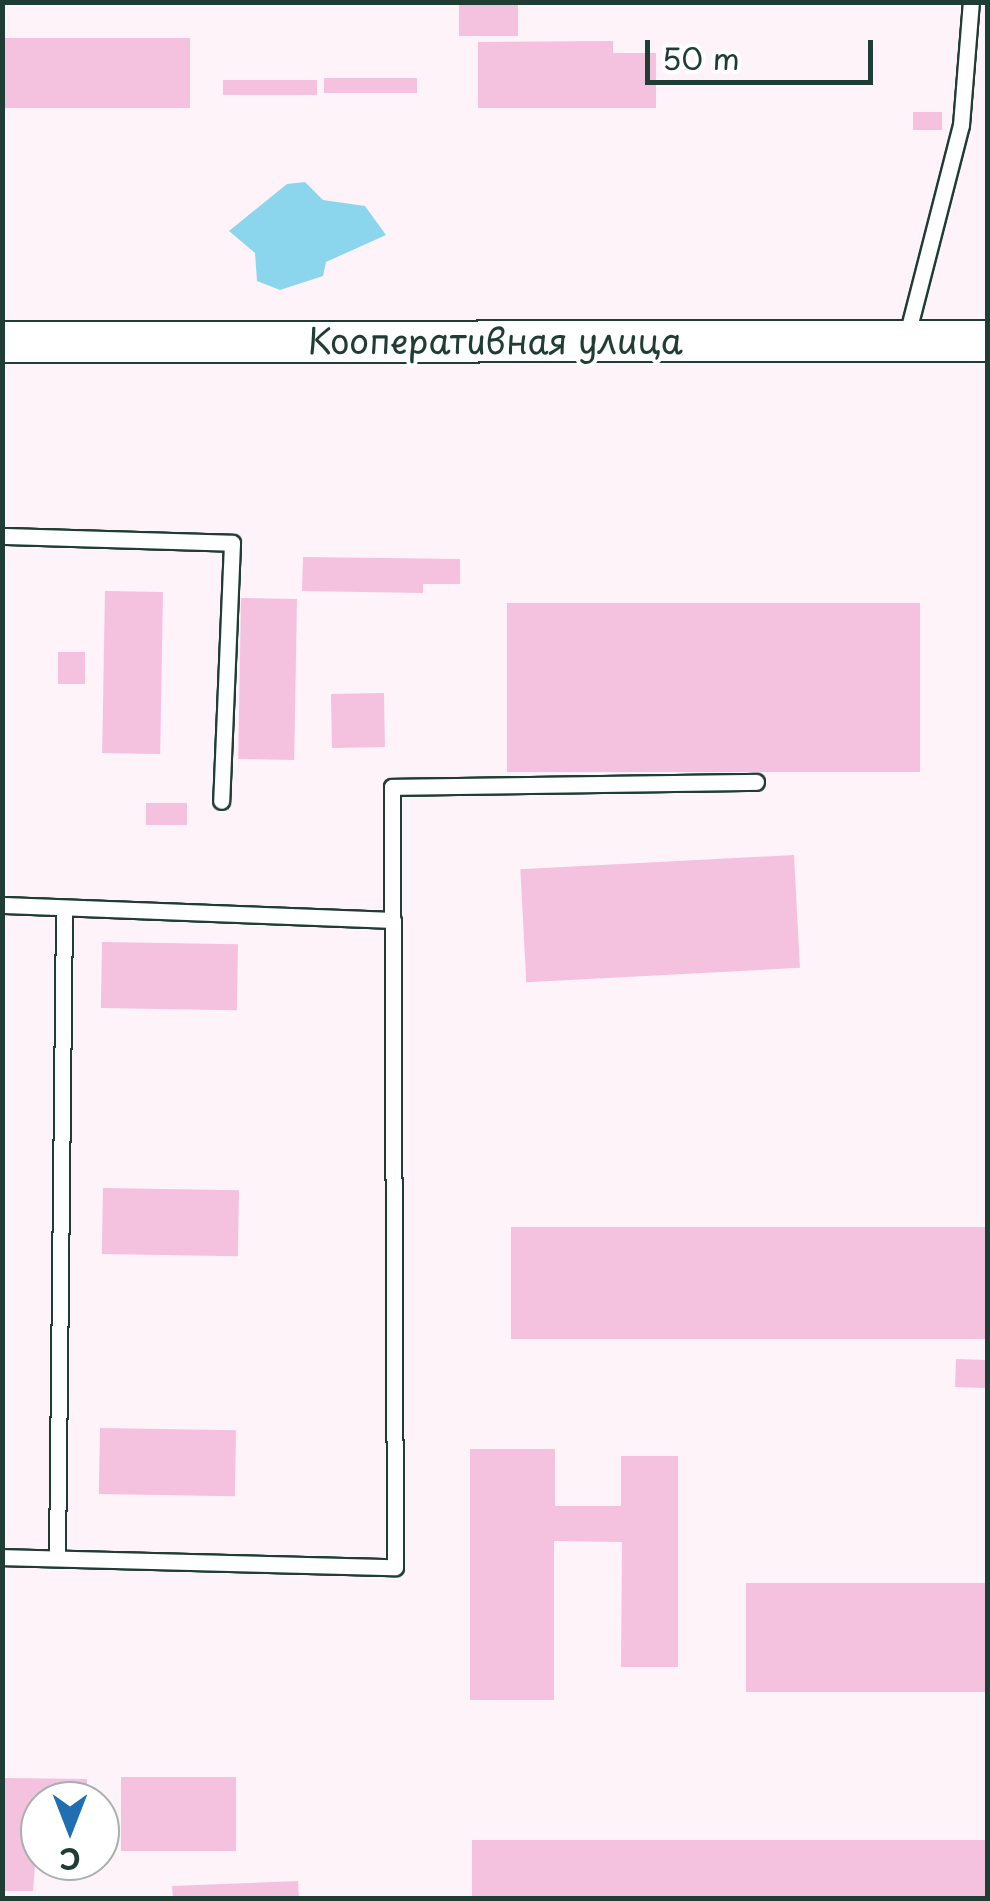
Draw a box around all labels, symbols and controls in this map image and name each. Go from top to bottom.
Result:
scale bar [650,20,878,82]
text: 50 m [662,35,740,80]
street label: Кооперативная улица [306,319,684,361]
north arrow [20,1781,120,1881]
text: С [59,1838,81,1881]

